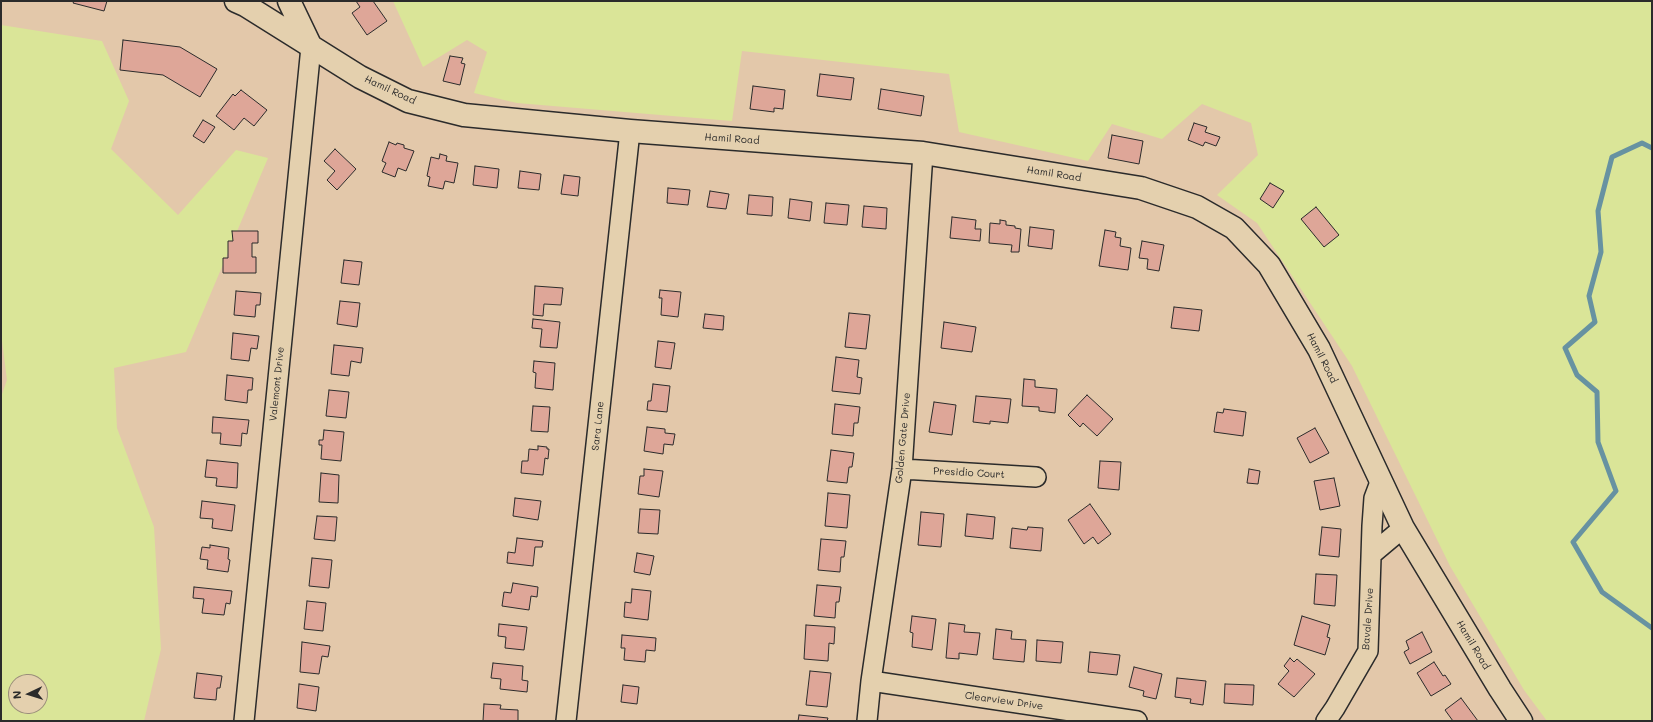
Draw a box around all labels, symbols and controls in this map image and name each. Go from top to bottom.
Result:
street label: Hamil Road [363,73,417,107]
street label: Hamil Road [704,131,760,147]
street label: Hamil Road [1026,164,1082,184]
street label: Hamil Road [1304,331,1340,385]
street label: Valemont Drive [267,346,287,422]
street label: Golden Gate Drive [893,392,913,484]
street label: Sara Lane [589,401,607,451]
street label: Presidio Court [933,465,1005,481]
street label: Bavale Drive [1360,588,1376,650]
street label: Hamil Road [1454,618,1492,672]
north arrow [8,674,48,714]
text: N [9,690,24,700]
street label: Clearview Drive [964,690,1044,712]

